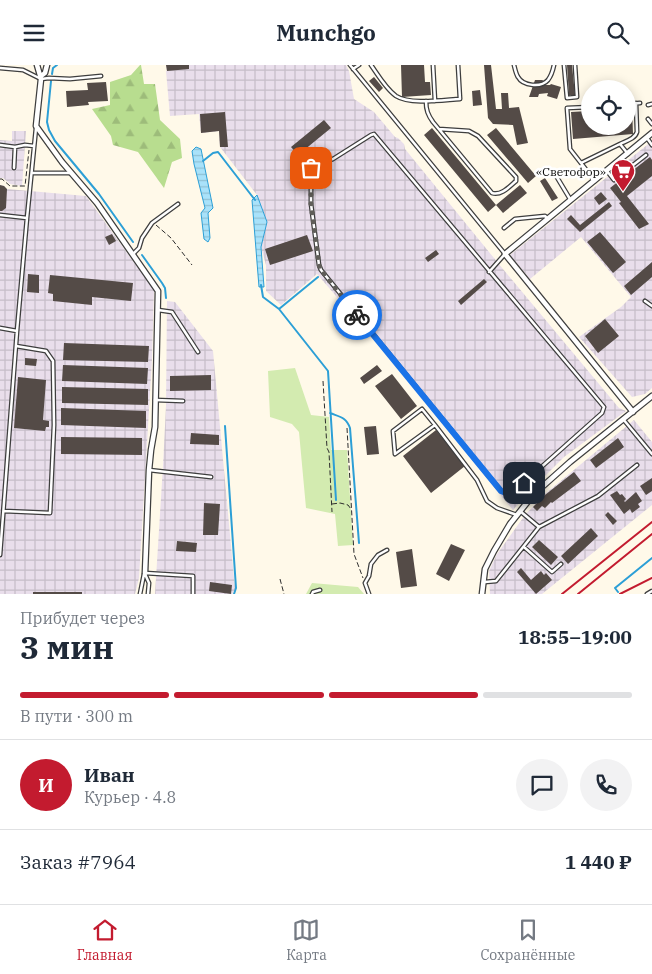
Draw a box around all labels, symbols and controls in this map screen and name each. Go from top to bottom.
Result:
text: Munchgo [276,18,376,47]
icon: menu [20,19,48,47]
icon: search [604,19,632,47]
map controls [581,80,636,135]
button: locate [581,80,636,135]
pin [290,147,332,189]
icon: bag [297,154,325,182]
supermarket icon: «Светофор» [610,158,636,192]
place label: «Светофор» [536,164,606,179]
courier [332,290,382,340]
icon: bike [343,301,371,329]
pin [503,462,545,504]
icon: home [510,469,538,497]
text: Прибудет через [20,608,145,628]
text: 18:55–19:00 [518,625,632,649]
text: 3 мин [20,626,114,668]
text: В пути · 300 m [20,706,133,726]
button: chat [516,759,568,811]
button: phone [580,759,632,811]
text: Иван [84,763,135,787]
text: И [38,773,54,797]
text: Курьер · 4.8 [84,787,176,807]
text: Заказ #7964 [20,850,136,874]
text: 1 440 ₽ [565,850,632,874]
tab: Главная [77,916,133,964]
tab: Карта [286,916,327,964]
tab: Сохранённые [480,916,575,964]

